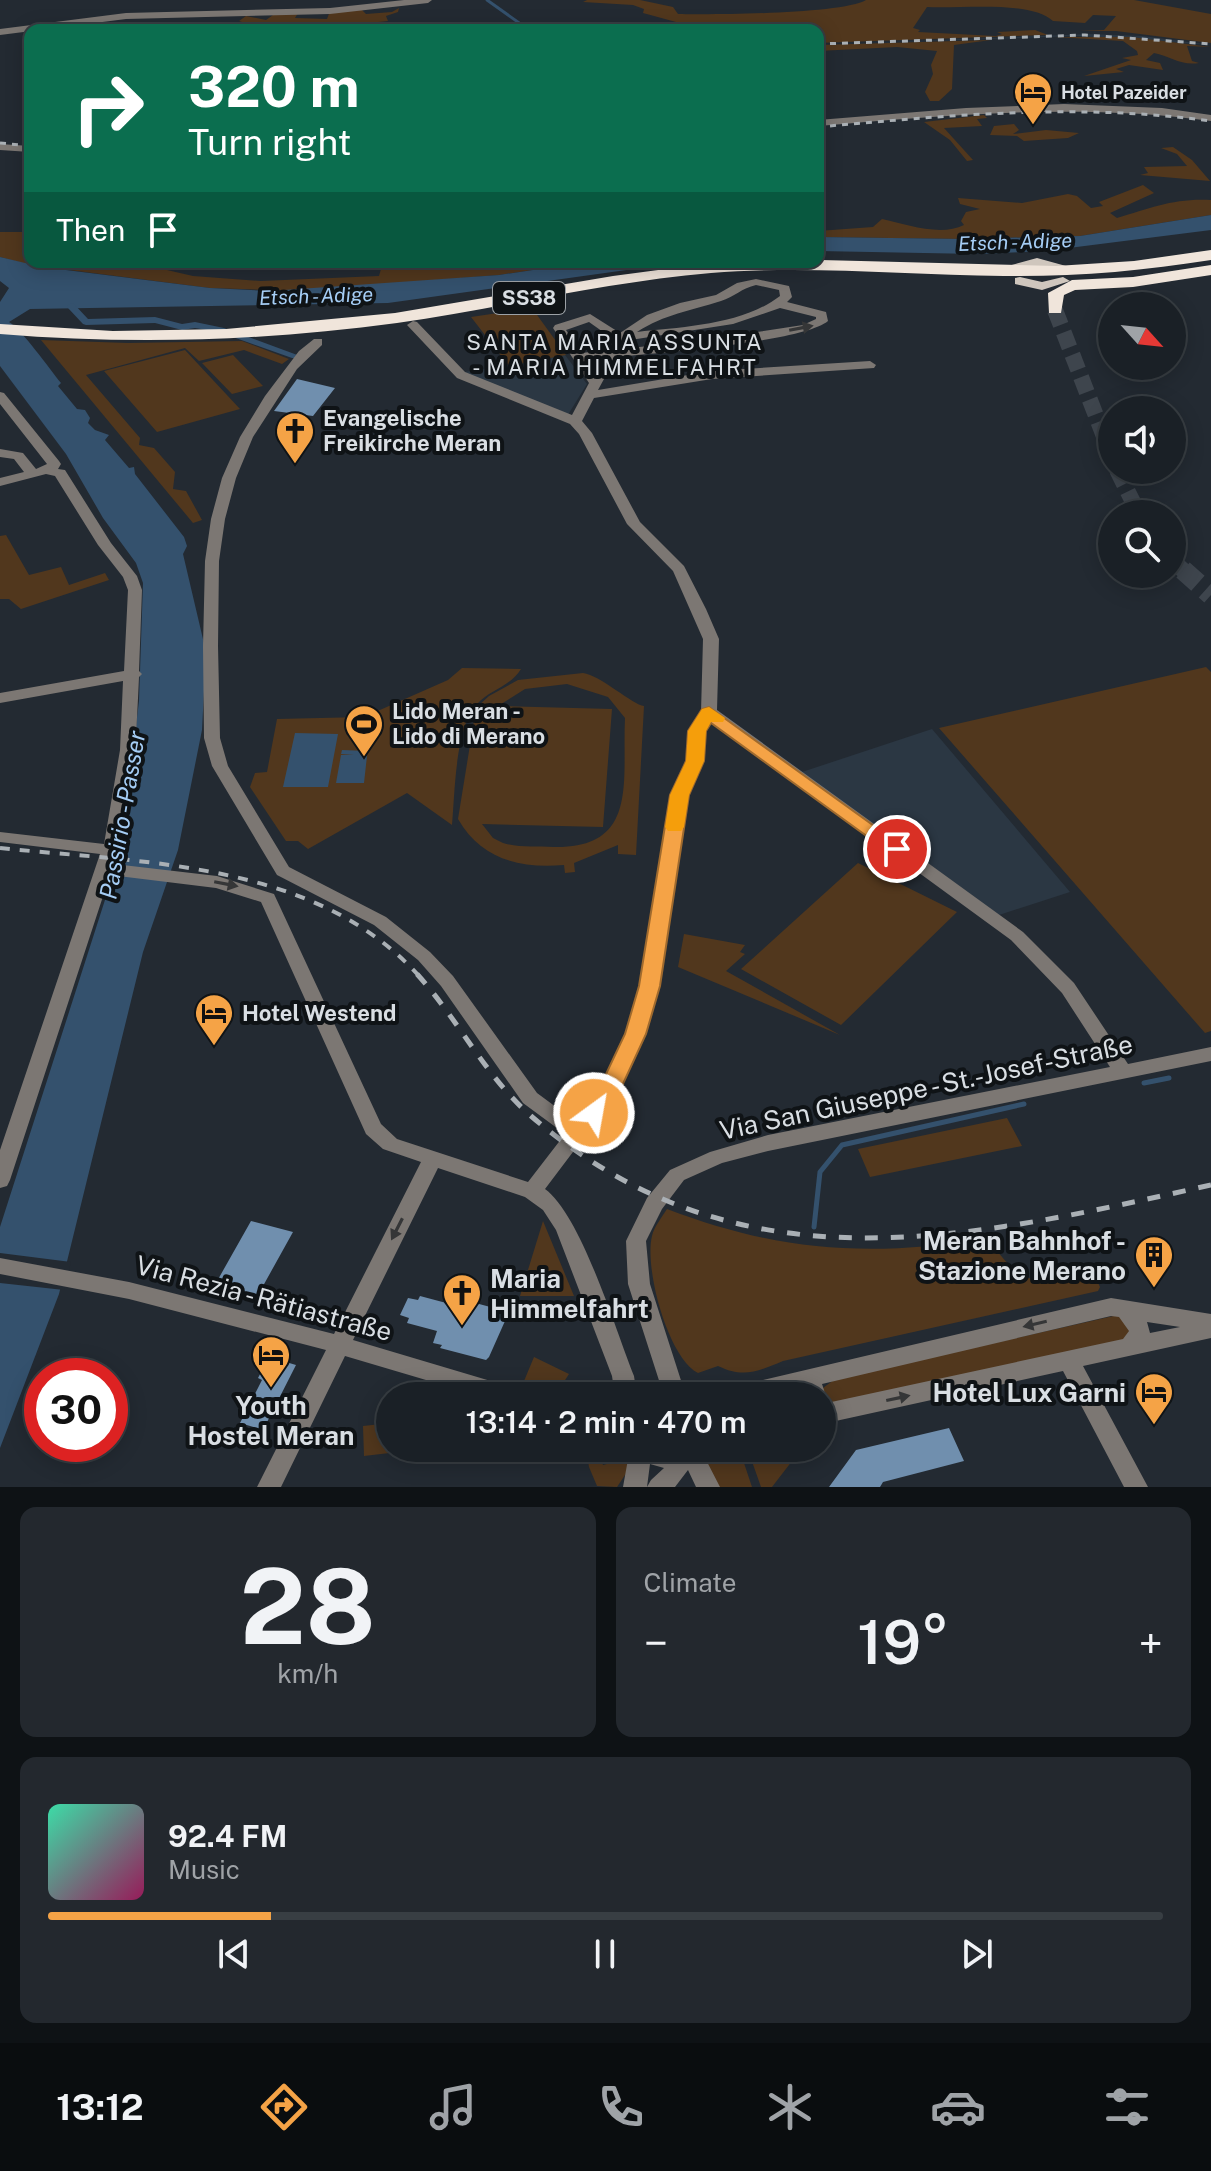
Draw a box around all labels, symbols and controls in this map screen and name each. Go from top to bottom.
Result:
text: 320 m [188,54,360,120]
icon: right [56,56,160,160]
hotel icon: Hotel Pazeider [1012,71,1054,126]
place label: Hotel Pazeider [1061,82,1187,103]
text: Turn right [188,121,351,163]
icon: arrive [141,208,185,252]
text: Then [56,212,125,248]
water label: Etsch - Adige [957,228,1073,256]
water label: Etsch - Adige [258,282,374,310]
road number: SS38 [493,282,565,314]
north arrow [1098,292,1186,380]
map controls [1098,292,1186,588]
one-way arrow [789,321,814,334]
district label: SANTA MARIA ASSUNTA - MARIA HIMMELFAHRT [466,329,764,380]
button: sound [1098,396,1186,484]
place label: Evangelische Freikirche Meran [323,405,501,456]
church icon: Evangelische Freikirche Meran [274,410,316,465]
button: search [1098,500,1186,588]
place label: Lido Meran - Lido di Merano [392,698,545,749]
sports icon: Lido Meran - Lido di Merano [343,703,385,758]
water label: Passirio - Passer [93,728,151,901]
pin [863,815,931,883]
icon: arrive [875,827,919,871]
one-way arrow [214,878,239,890]
hotel icon: Hotel Westend [193,992,235,1047]
place label: Hotel Westend [242,1000,396,1026]
street label: Via San Giuseppe - St.-Josef-Straße [717,1028,1135,1146]
position arrow [552,1071,636,1155]
one-way arrow [390,1218,404,1241]
place label: Meran Bahnhof - Stazione Merano [918,1225,1126,1286]
building icon: Meran Bahnhof - Stazione Merano [1133,1234,1175,1289]
street label: Via Rezia - Rätiastraße [133,1249,395,1347]
place label: Maria Himmelfahrt [490,1263,649,1324]
church icon: Maria Himmelfahrt [441,1272,483,1327]
one-way arrow [1022,1319,1047,1331]
hotel icon: Youth Hostel Meran [250,1334,292,1389]
speed limit sign: 30 [24,1358,128,1462]
hotel icon: Hotel Lux Garni [1133,1371,1175,1426]
place label: Hotel Lux Garni [933,1377,1126,1408]
place label: Youth Hostel Meran [187,1390,355,1451]
one-way arrow [886,1391,911,1404]
text: 13:14 · 2 min · 470 m [466,1404,746,1440]
text: 28 [240,1545,376,1667]
text: Climate [644,1567,737,1598]
text: 19° [857,1607,949,1678]
text: − [644,1617,668,1669]
text: + [1139,1617,1163,1669]
text: km/h [277,1658,338,1689]
text: 92.4 FM [168,1818,287,1854]
text: Music [168,1854,240,1885]
icon: previous [212,1932,256,1976]
icon: pause [583,1932,627,1976]
icon: next [955,1932,999,1976]
icon: directions [256,2079,312,2135]
icon: music [425,2079,481,2135]
icon: phone [593,2079,649,2135]
icon: climate [762,2079,818,2135]
icon: car [930,2079,986,2135]
icon: filters [1099,2079,1155,2135]
text: 13:12 [56,2086,144,2128]

